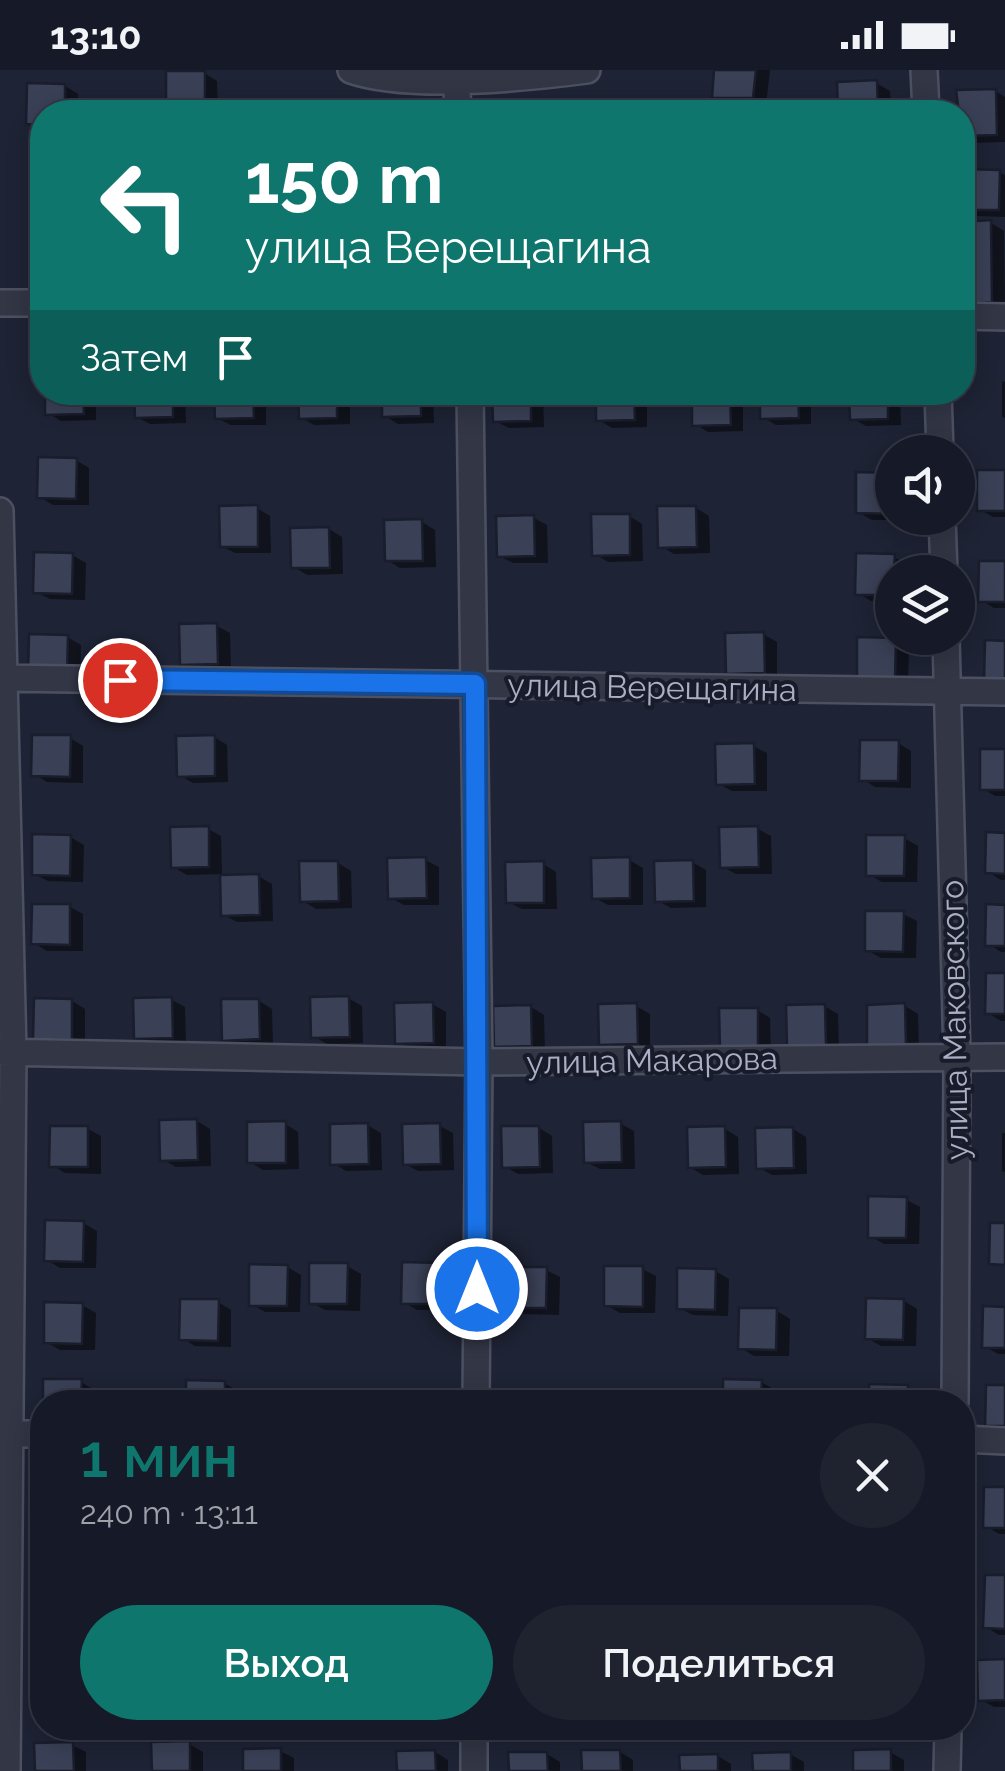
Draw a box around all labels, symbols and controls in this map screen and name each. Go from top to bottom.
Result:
text: 13:10 [50,13,141,58]
text: 150 m [245,137,443,219]
icon: left [80,140,210,270]
text: улица Верещагина [245,221,652,274]
icon: arrive [208,330,263,385]
text: Затем [80,335,188,380]
map controls [875,435,975,655]
button: sound [875,435,975,535]
button: layers [875,555,975,655]
pin [78,638,163,723]
icon: arrive [93,653,148,708]
street label: улица Верещагина [507,666,797,708]
street label: улица Маковского [933,880,975,1160]
street label: улица Макарова [526,1039,778,1081]
position arrow [425,1237,529,1341]
text: 1 мин [80,1421,238,1491]
button: close [820,1423,925,1528]
text: 240 m · 13:11 [80,1494,258,1531]
button: Выход [80,1605,493,1720]
button: Поделиться [513,1605,925,1720]

